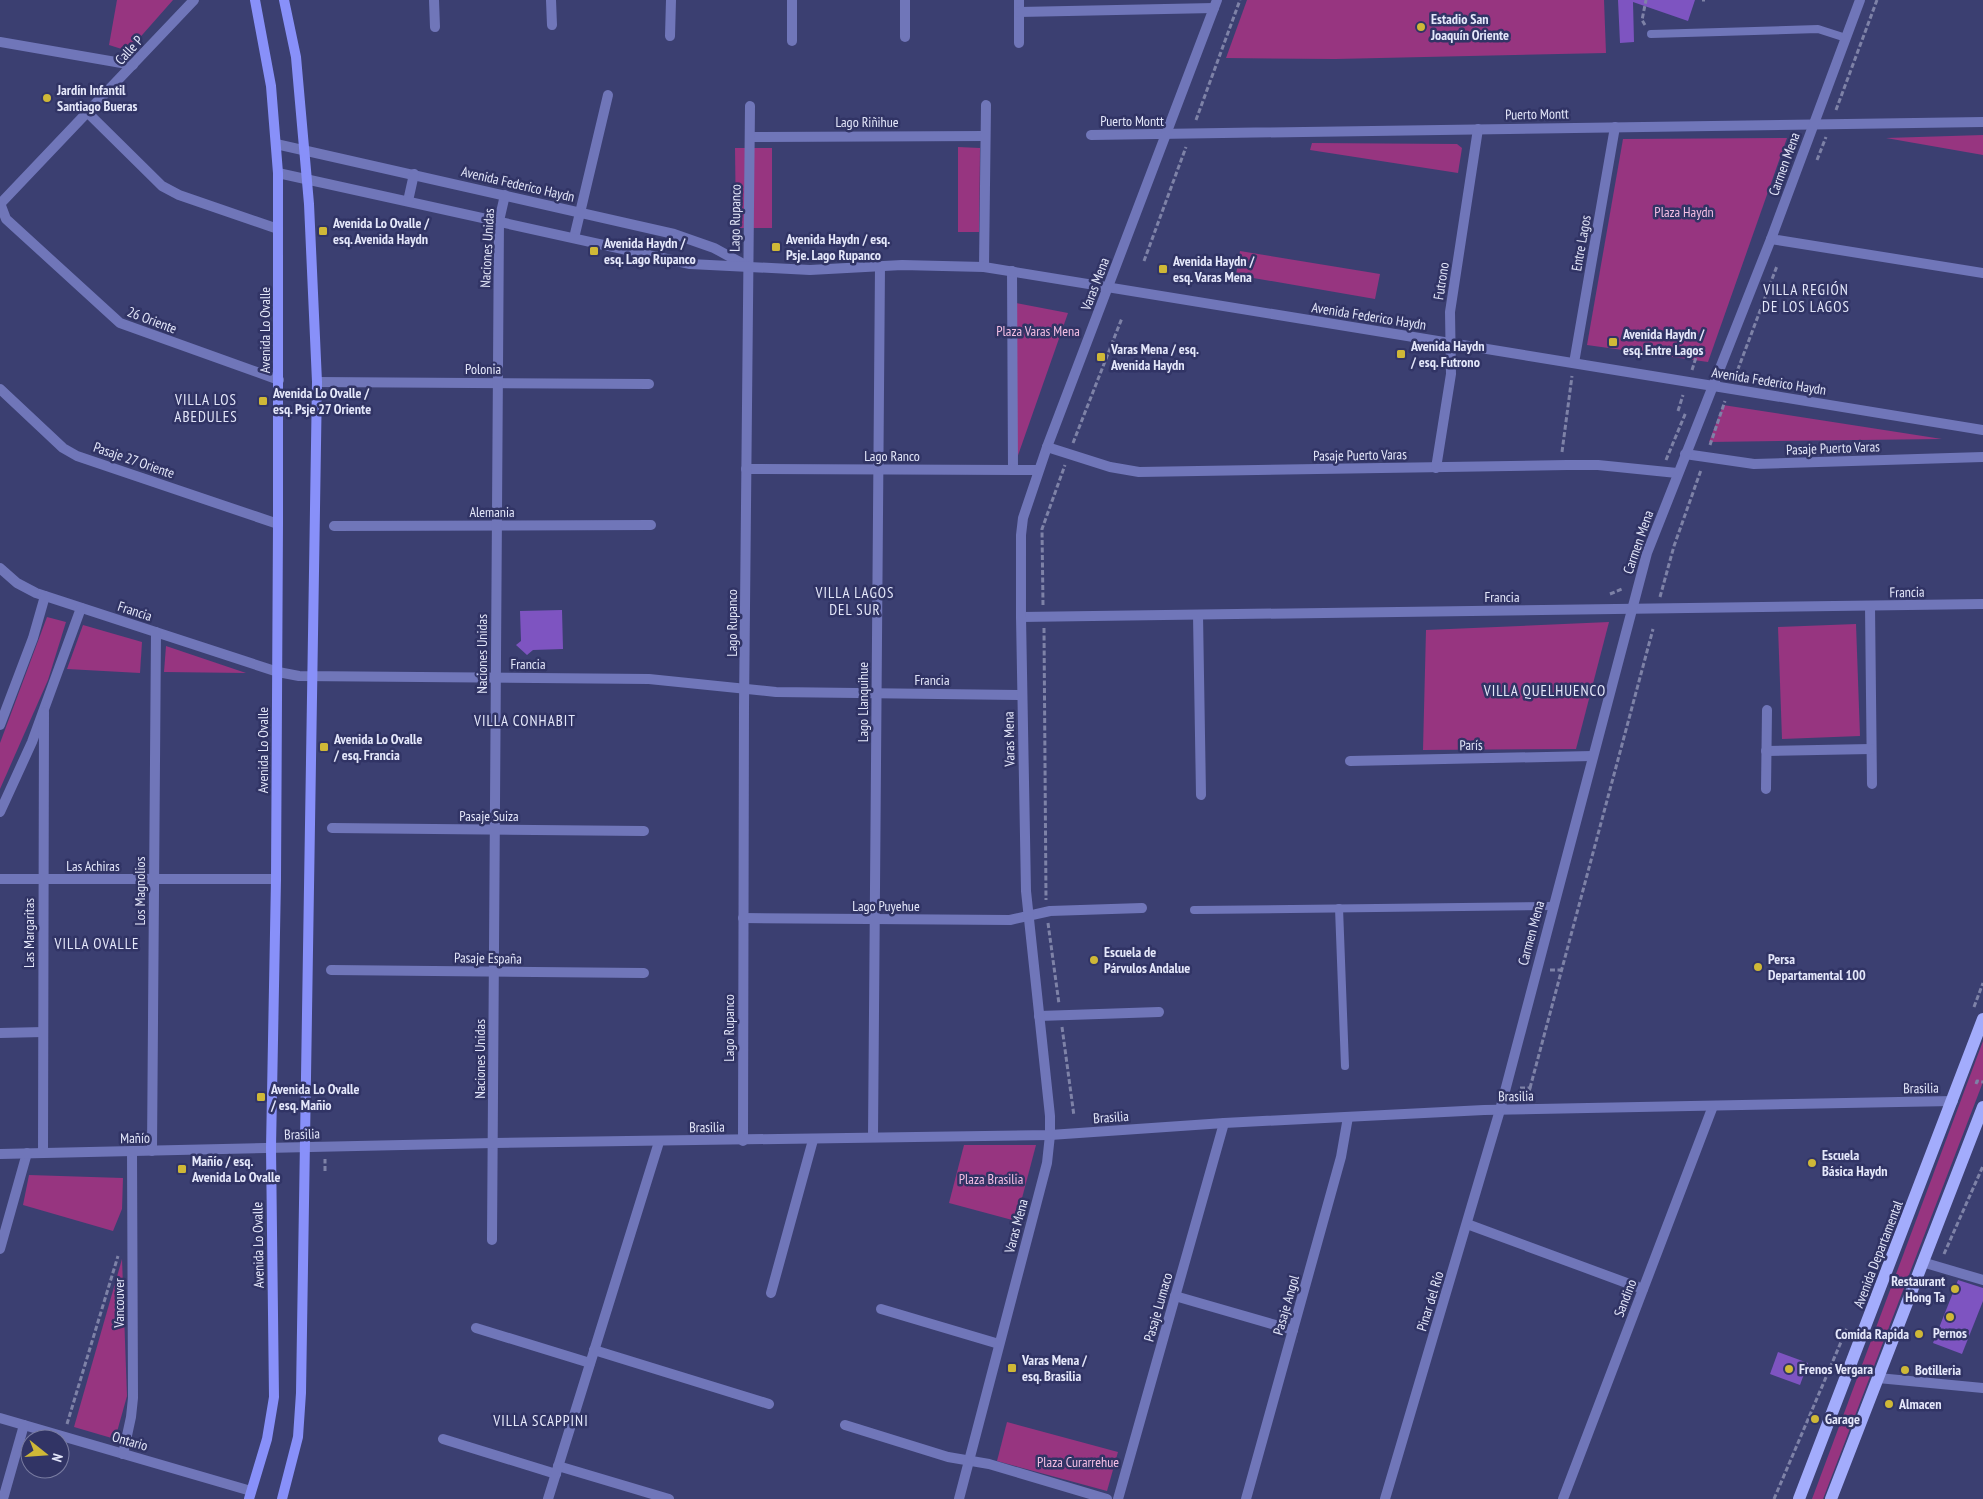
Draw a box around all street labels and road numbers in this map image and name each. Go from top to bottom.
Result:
street label: Calle P [111,32,147,68]
street label: Puerto Montt [1505,104,1569,124]
street label: Puerto Montt [1100,112,1164,130]
street label: Lago Riñihue [835,113,899,131]
street label: Carmen Mena [1764,130,1804,198]
street label: Avenida Federico Haydn [460,162,576,206]
street label: Lago Rupanco [725,184,745,252]
street label: Naciones Unidas [476,207,498,288]
street label: Entre Lagos [1567,213,1595,272]
street label: Varas Mena [1076,255,1113,314]
street label: Futrono [1429,261,1453,301]
street label: Avenida Lo Ovalle [256,287,274,373]
street label: Avenida Federico Haydn [1310,298,1428,334]
street label: 26 Oriente [125,302,180,338]
street label: Polonia [465,360,501,378]
street label: Avenida Federico Haydn [1710,363,1828,399]
street label: Pasaje Puerto Varas [1786,437,1880,459]
street label: Pasaje 27 Oriente [91,438,177,482]
street label: Pasaje Puerto Varas [1313,445,1407,465]
street label: Lago Ranco [864,447,920,465]
street label: Alemania [469,503,515,521]
street label: Carmen Mena [1619,508,1657,576]
street label: Francia [1889,583,1925,601]
street label: Francia [1485,588,1520,606]
street label: Lago Rupanco [723,589,741,657]
street label: Francia [116,597,154,625]
street label: Naciones Unidas [473,614,491,694]
street label: Francia [511,655,546,673]
street label: Lago Llanquihue [854,662,872,742]
street label: Francia [915,671,950,689]
street label: Avenida Lo Ovalle [254,707,272,793]
street label: Varas Mena [1000,711,1018,768]
street label: París [1459,736,1483,754]
street label: Pasaje Suiza [459,807,519,825]
street label: Los Magnolios [131,856,149,925]
street label: Las Achiras [66,857,120,875]
street label: Lago Puyehue [852,897,920,915]
street label: Las Margaritas [20,898,38,968]
street label: Carmen Mena [1514,899,1548,967]
street label: Pasaje España [454,948,522,968]
street label: Lago Rupanco [720,994,738,1062]
street label: Naciones Unidas [471,1019,489,1099]
street label: Brasilia [1903,1079,1939,1097]
street label: Brasilia [1498,1087,1534,1105]
street label: Brasilia [1093,1107,1129,1127]
street label: Brasilia [689,1118,725,1136]
street label: Brasilia [284,1124,320,1144]
street label: Mañío [120,1129,150,1147]
street label: Varas Mena [1000,1197,1032,1256]
street label: Avenida Departamental [1849,1197,1907,1310]
street label: Avenida Lo Ovalle [248,1201,268,1288]
street label: Pinar del Río [1412,1269,1448,1333]
street label: Pasaje Lumaco [1140,1270,1176,1344]
street label: Pasaje Angol [1269,1272,1303,1337]
street label: Sandino [1610,1277,1640,1319]
street label: Vancouver [110,1278,128,1329]
street label: Ontario [110,1427,150,1455]

